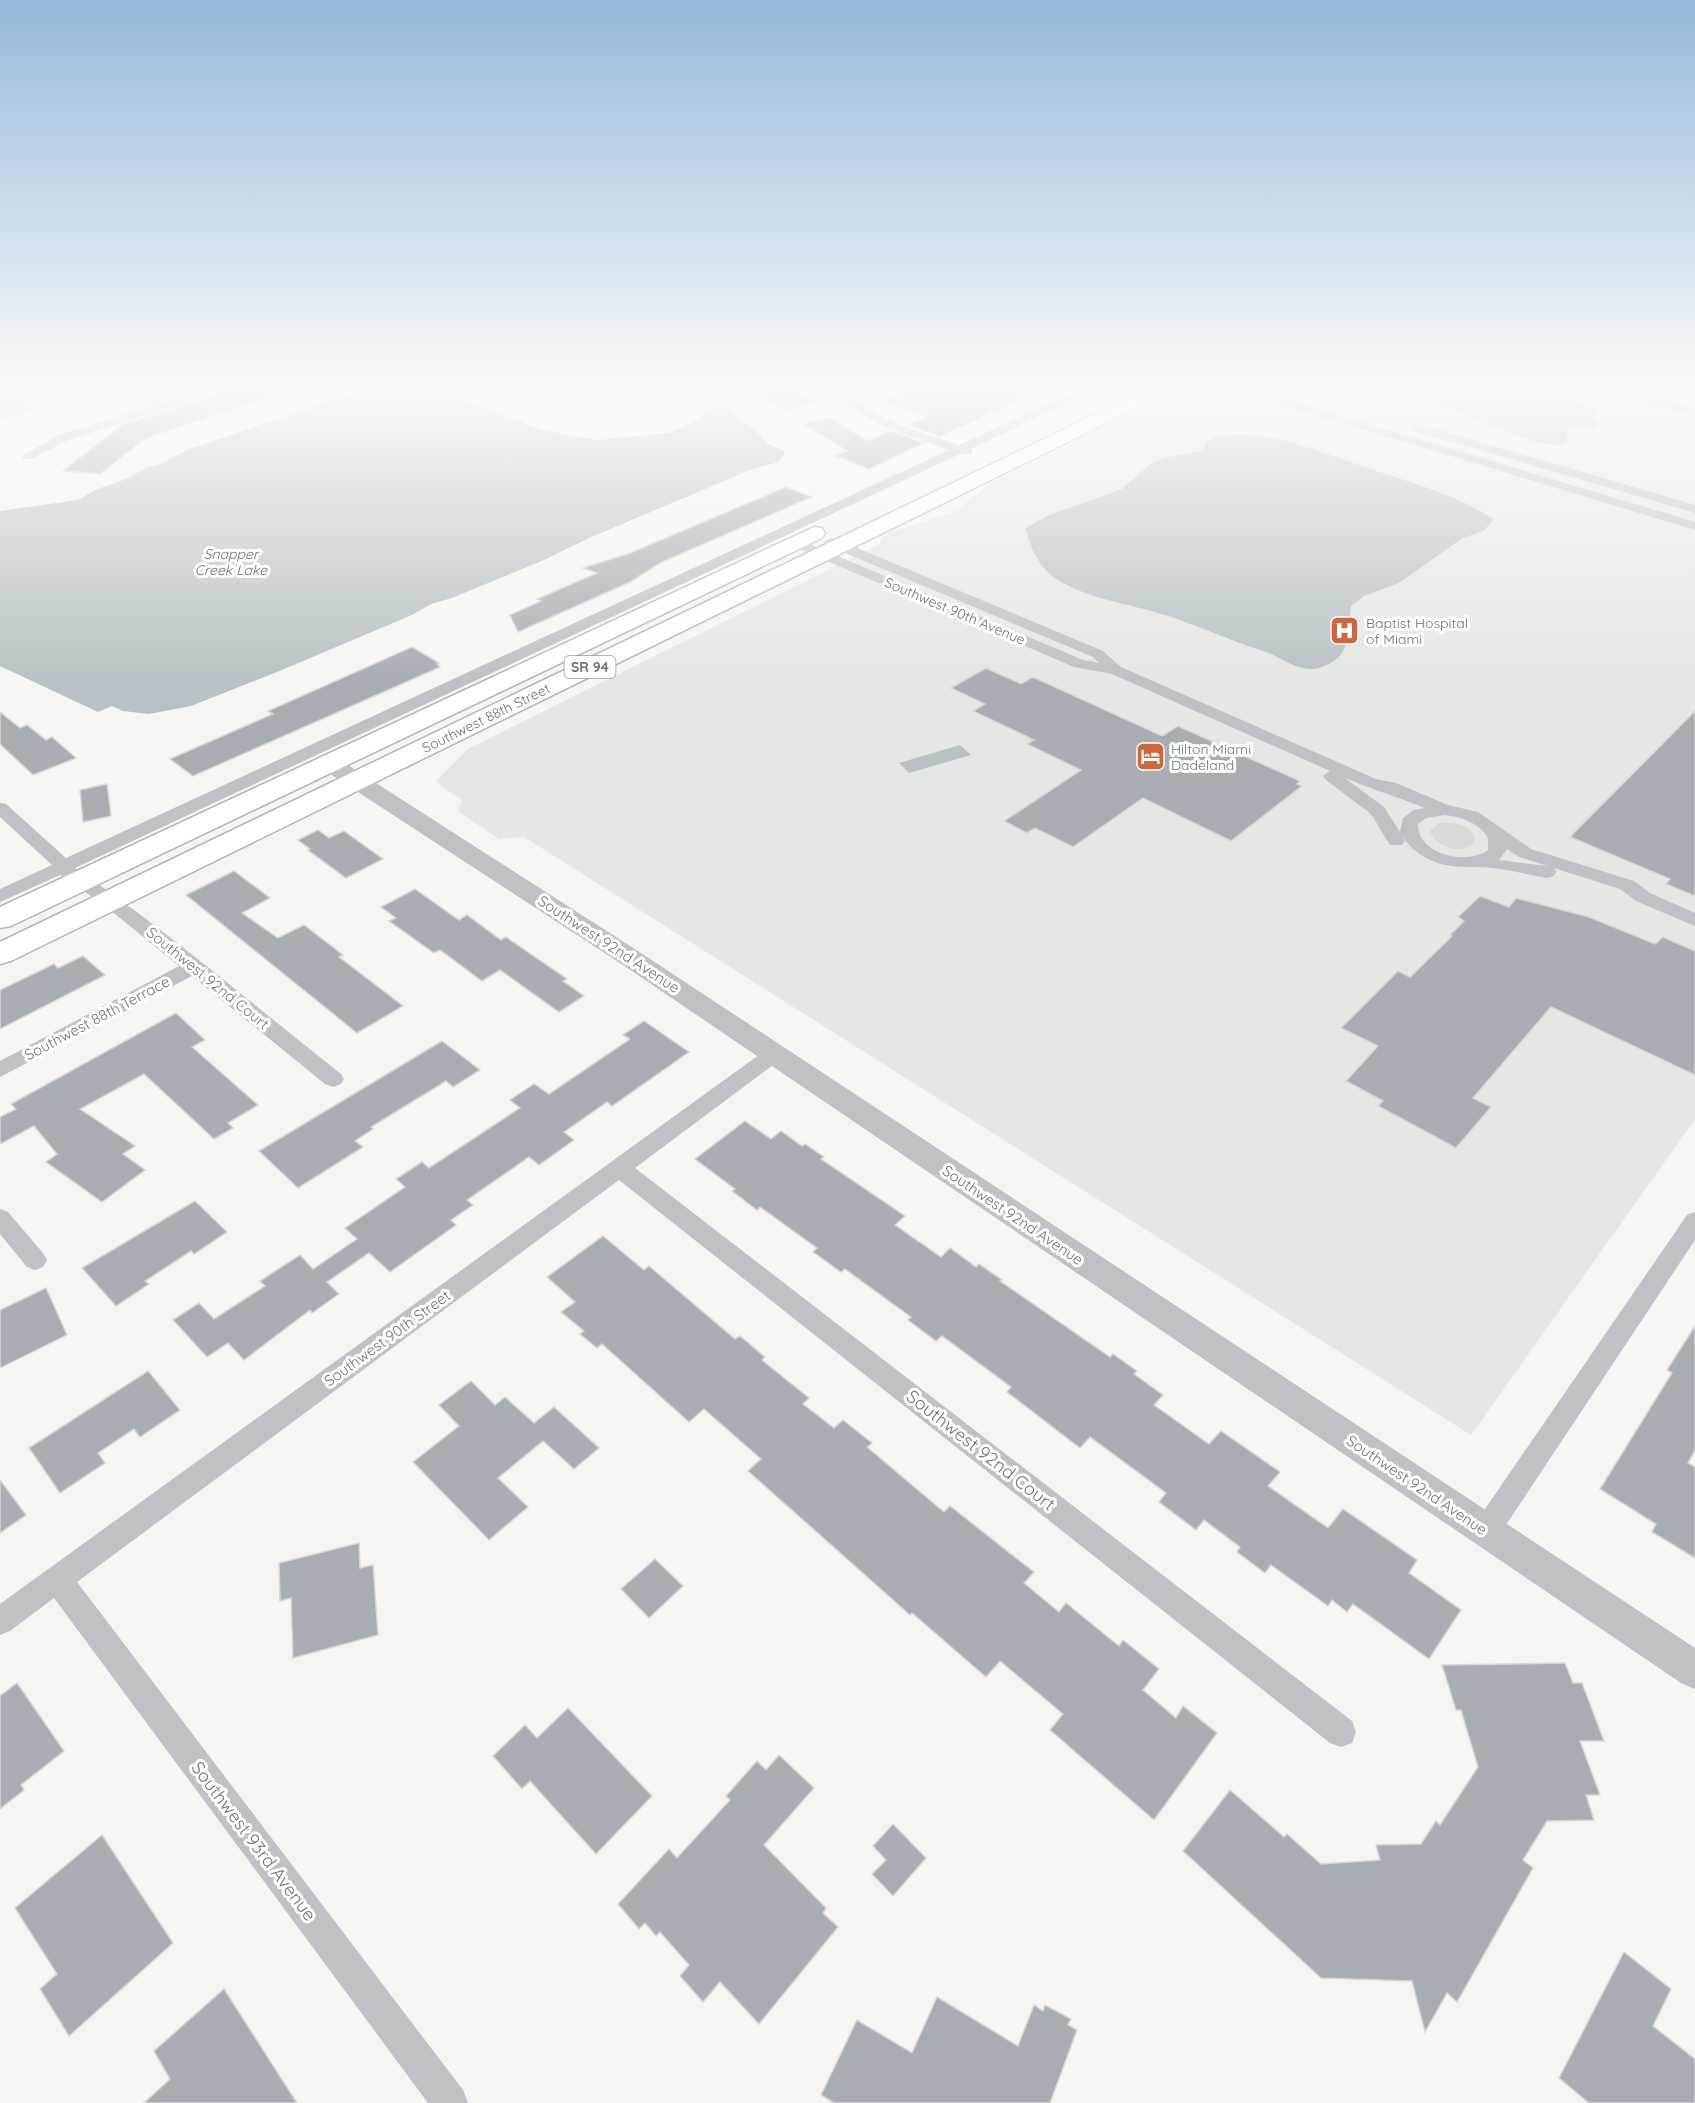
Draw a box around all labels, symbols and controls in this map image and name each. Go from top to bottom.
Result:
water label: Snapper Creek Lake [195,545,268,579]
street label: Southwest 90th Avenue [882,573,1028,649]
place label: Baptist Hospital of Miami [1366,614,1468,648]
hospital icon: Baptist Hospital of Miami [1329,615,1361,647]
road number: SR 94 [564,656,616,678]
street label: Southwest 88th Street [419,679,553,757]
place label: Hilton Miami Dadeland [1171,740,1251,774]
hotel icon: Hilton Miami Dadeland [1134,741,1166,773]
street label: Southwest 92nd Avenue [534,891,684,997]
street label: Southwest 92nd Court [143,923,273,1033]
street label: Southwest 88th Terrace [21,972,173,1064]
street label: Southwest 92nd Avenue [939,1161,1087,1269]
street label: Southwest 90th Street [320,1286,454,1390]
street label: Southwest 92nd Court [902,1385,1060,1515]
street label: Southwest 92nd Avenue [1343,1431,1491,1539]
street label: Southwest 93rd Avenue [186,1757,322,1925]

